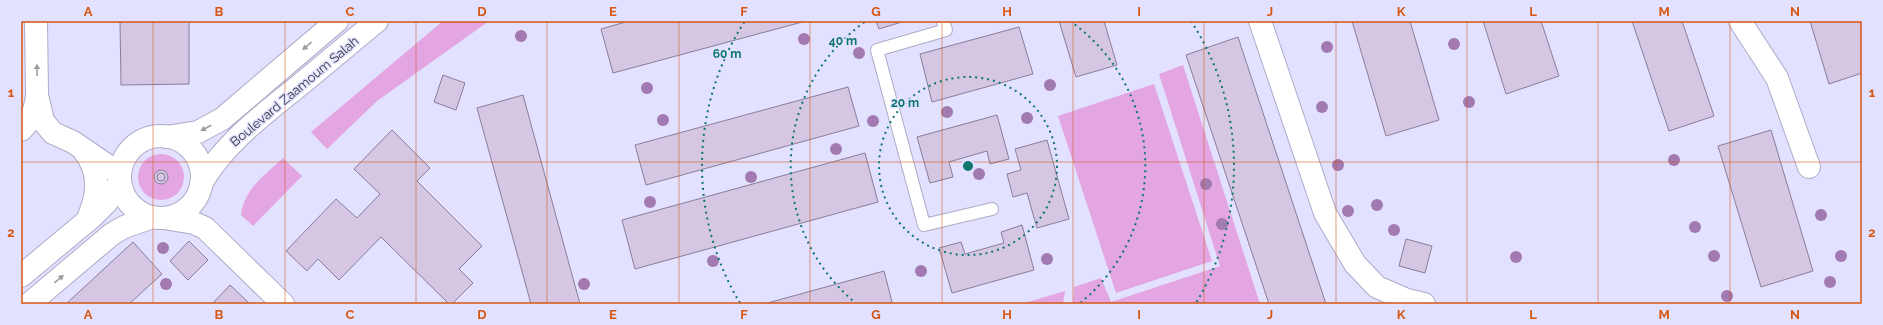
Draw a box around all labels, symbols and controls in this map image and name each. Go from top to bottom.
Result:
text: A [84,4,93,19]
text: B [215,4,224,19]
text: C [346,4,355,19]
text: D [477,4,487,19]
text: E [609,4,617,19]
text: F [740,4,748,19]
text: G [871,4,881,19]
text: H [1002,4,1012,19]
text: I [1137,4,1141,19]
text: J [1267,4,1273,19]
text: K [1397,4,1406,19]
text: L [1529,4,1537,19]
text: M [1658,4,1670,19]
text: N [1790,4,1800,19]
street label: Boulevard Zaamoum Salah [227,33,362,149]
text: 40 m [829,34,857,48]
one-way arrow [302,42,312,51]
text: 60 m [713,47,741,61]
one-way arrow [33,64,40,76]
text: 1 [8,85,15,100]
text: 1 [1869,85,1876,100]
text: 20 m [891,96,919,110]
one-way arrow [200,124,212,131]
centre of rings [961,159,975,173]
text: 2 [7,225,15,240]
text: 2 [1868,225,1876,240]
one-way arrow [53,274,64,283]
text: A [84,307,93,322]
text: B [215,307,224,322]
text: C [346,307,355,322]
text: D [477,307,487,322]
text: E [609,307,617,322]
text: F [740,307,748,322]
text: G [871,307,881,322]
text: H [1002,307,1012,322]
text: I [1137,307,1141,322]
text: J [1267,307,1273,322]
text: K [1397,307,1406,322]
text: L [1529,307,1537,322]
text: M [1658,307,1670,322]
text: N [1790,307,1800,322]

